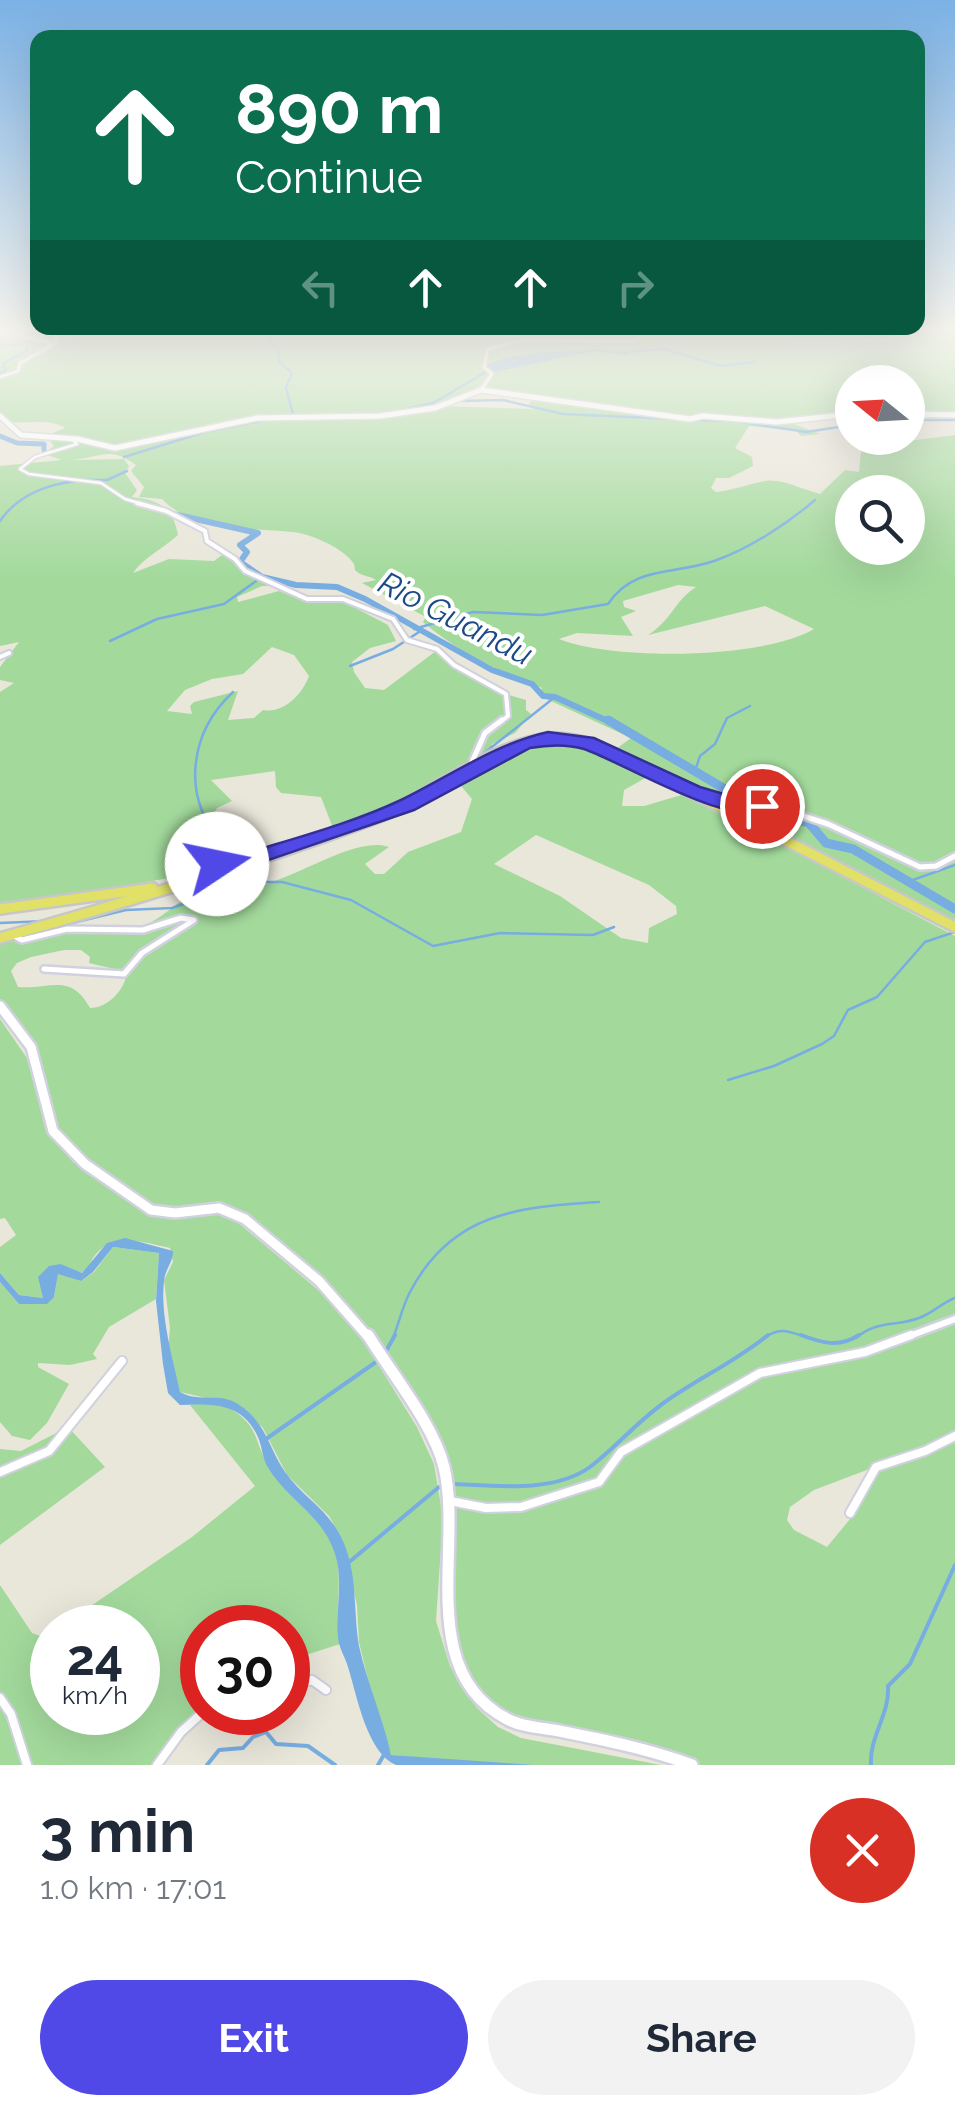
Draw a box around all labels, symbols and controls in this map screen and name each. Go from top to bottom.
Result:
text: 890 m [235,67,443,149]
icon: ahead [70,70,200,200]
text: Continue [235,151,423,204]
icon: left [293,260,348,315]
icon: ahead [398,260,453,315]
icon: ahead [503,260,558,315]
icon: right [608,260,663,315]
north arrow [835,365,925,455]
map controls [835,365,925,565]
button: search [835,475,925,565]
water label: Rio Guandu [373,563,539,673]
pin [720,764,805,849]
icon: arrive [735,779,790,834]
position arrow [165,812,269,916]
speed limit sign: 30 [180,1605,310,1735]
text: 24 [67,1628,123,1687]
text: km/h [62,1680,128,1710]
text: 3 min [40,1796,195,1866]
button: close [810,1798,915,1903]
text: 1.0 km · 17:01 [40,1869,226,1906]
button: Exit [40,1980,468,2095]
button: Share [488,1980,915,2095]

